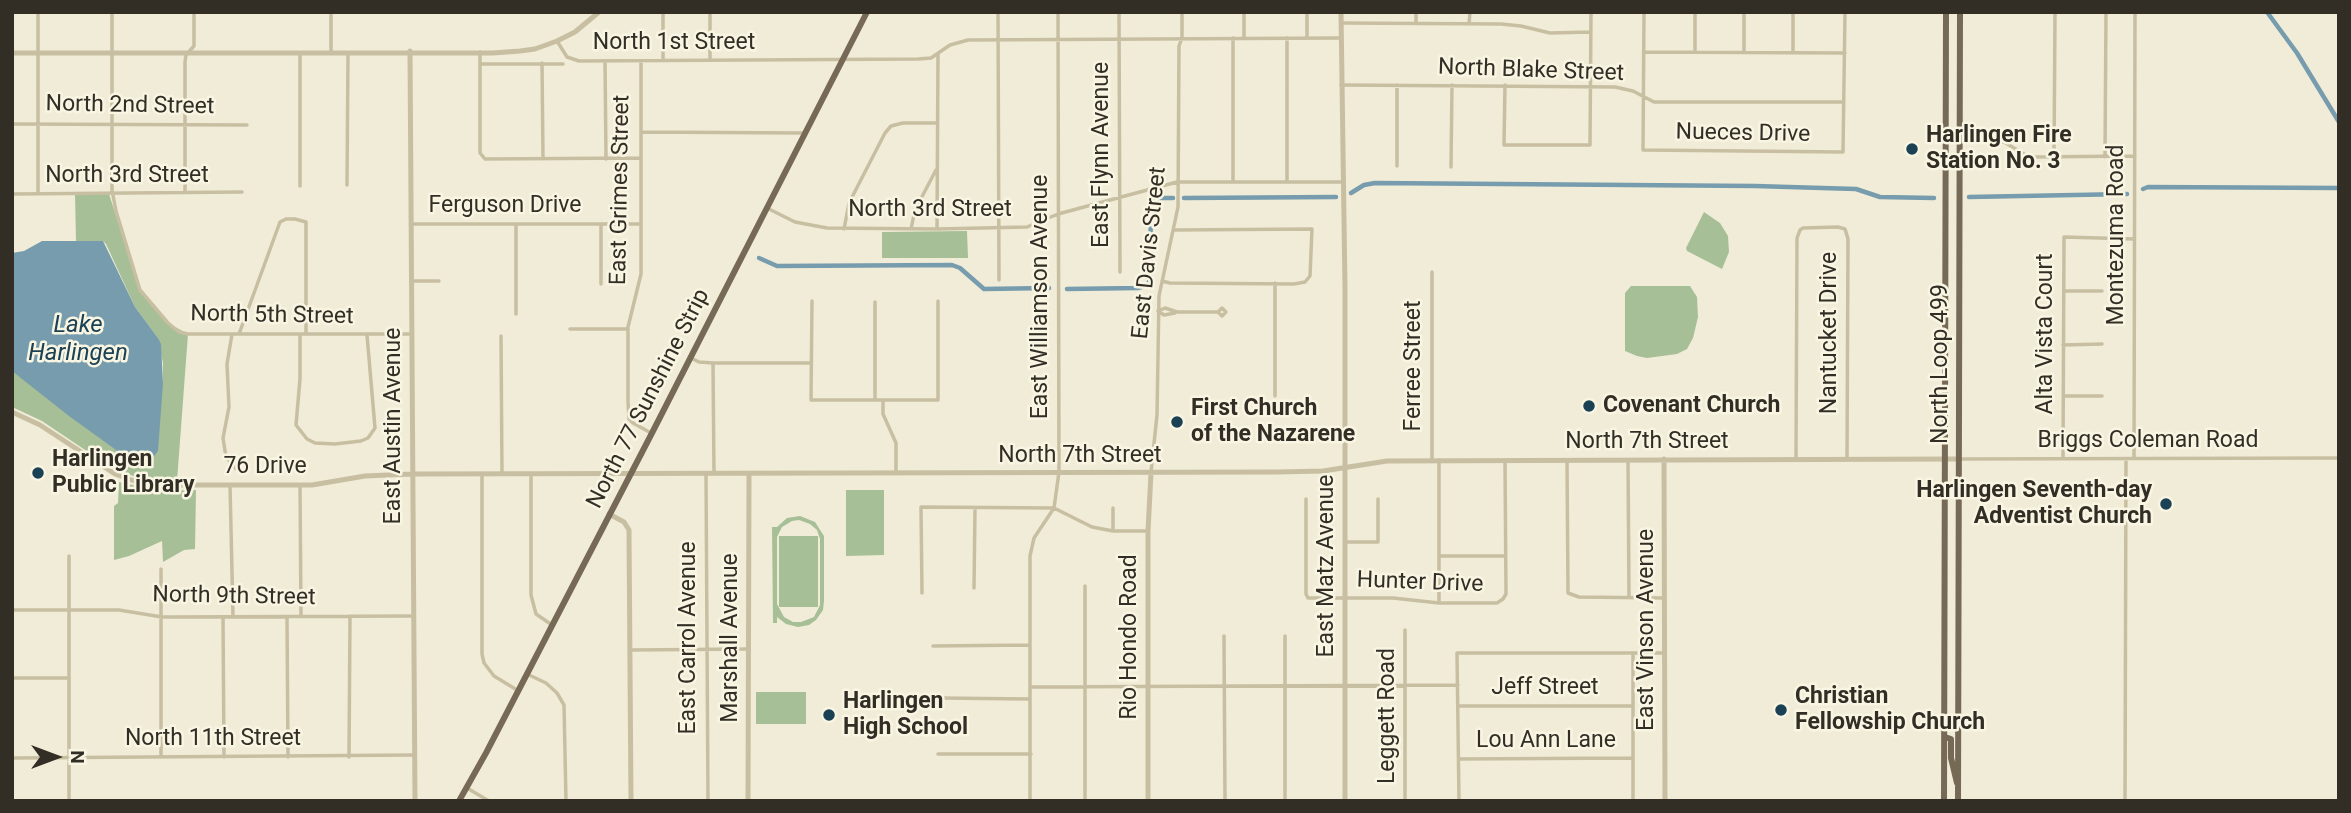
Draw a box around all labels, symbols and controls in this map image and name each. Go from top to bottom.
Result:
street label: North 1st Street [593,29,755,57]
street label: North Blake Street [1437,54,1625,88]
street label: East Flynn Avenue [1088,62,1116,248]
street label: North 2nd Street [45,91,215,121]
street label: East Grimes Street [606,95,636,285]
street label: Nueces Drive [1675,119,1811,149]
place label: Harlingen Fire Station No. 3 [1926,122,2072,176]
marker: Harlingen Fire Station No. 3 [1904,141,1920,157]
street label: Montezuma Road [2103,145,2131,325]
street label: North 3rd Street [45,162,209,190]
street label: East Davis Street [1127,165,1173,341]
street label: East Williamson Avenue [1027,175,1055,419]
street label: Ferguson Drive [429,192,581,220]
street label: North 3rd Street [848,196,1012,224]
street label: Nantucket Drive [1816,252,1844,414]
street label: Alta Vista Court [2032,254,2060,414]
street label: North Loop 499 [1927,284,1955,444]
street label: North 77 Sunshine Strip [582,285,716,513]
street label: North 5th Street [190,301,354,331]
street label: Ferree Street [1400,301,1428,431]
water label: Lake Harlingen [28,312,128,368]
street label: East Austin Avenue [380,328,408,524]
place label: Covenant Church [1603,392,1780,420]
place label: First Church of the Nazarene [1191,395,1355,449]
marker: Covenant Church [1581,398,1597,414]
marker: First Church of the Nazarene [1169,414,1185,430]
street label: Briggs Coleman Road [2038,427,2258,455]
street label: North 7th Street [1565,428,1729,456]
street label: North 7th Street [998,442,1162,470]
place label: Harlingen Public Library [52,446,195,500]
street label: 76 Drive [223,453,307,481]
marker: Harlingen Public Library [30,465,46,481]
street label: East Matz Avenue [1313,474,1341,658]
place label: Harlingen Seventh-day Adventist Church [1916,477,2152,531]
marker: Harlingen Seventh-day Adventist Church [2158,496,2174,512]
street label: East Vinson Avenue [1633,529,1661,731]
street label: East Carrol Avenue [675,541,703,735]
street label: Marshall Avenue [717,553,745,723]
street label: Rio Hondo Road [1116,554,1144,720]
street label: Hunter Drive [1356,567,1484,599]
street label: North 9th Street [152,582,316,612]
street label: Leggett Road [1374,648,1402,784]
street label: Jeff Street [1491,674,1599,702]
place label: Christian Fellowship Church [1795,683,1985,737]
place label: Harlingen High School [843,688,968,742]
marker: Christian Fellowship Church [1773,702,1789,718]
marker: Harlingen High School [821,707,837,723]
north arrow [21,722,91,792]
street label: North 11th Street [125,725,301,753]
street label: Lou Ann Lane [1476,727,1616,755]
text: N [66,750,89,764]

